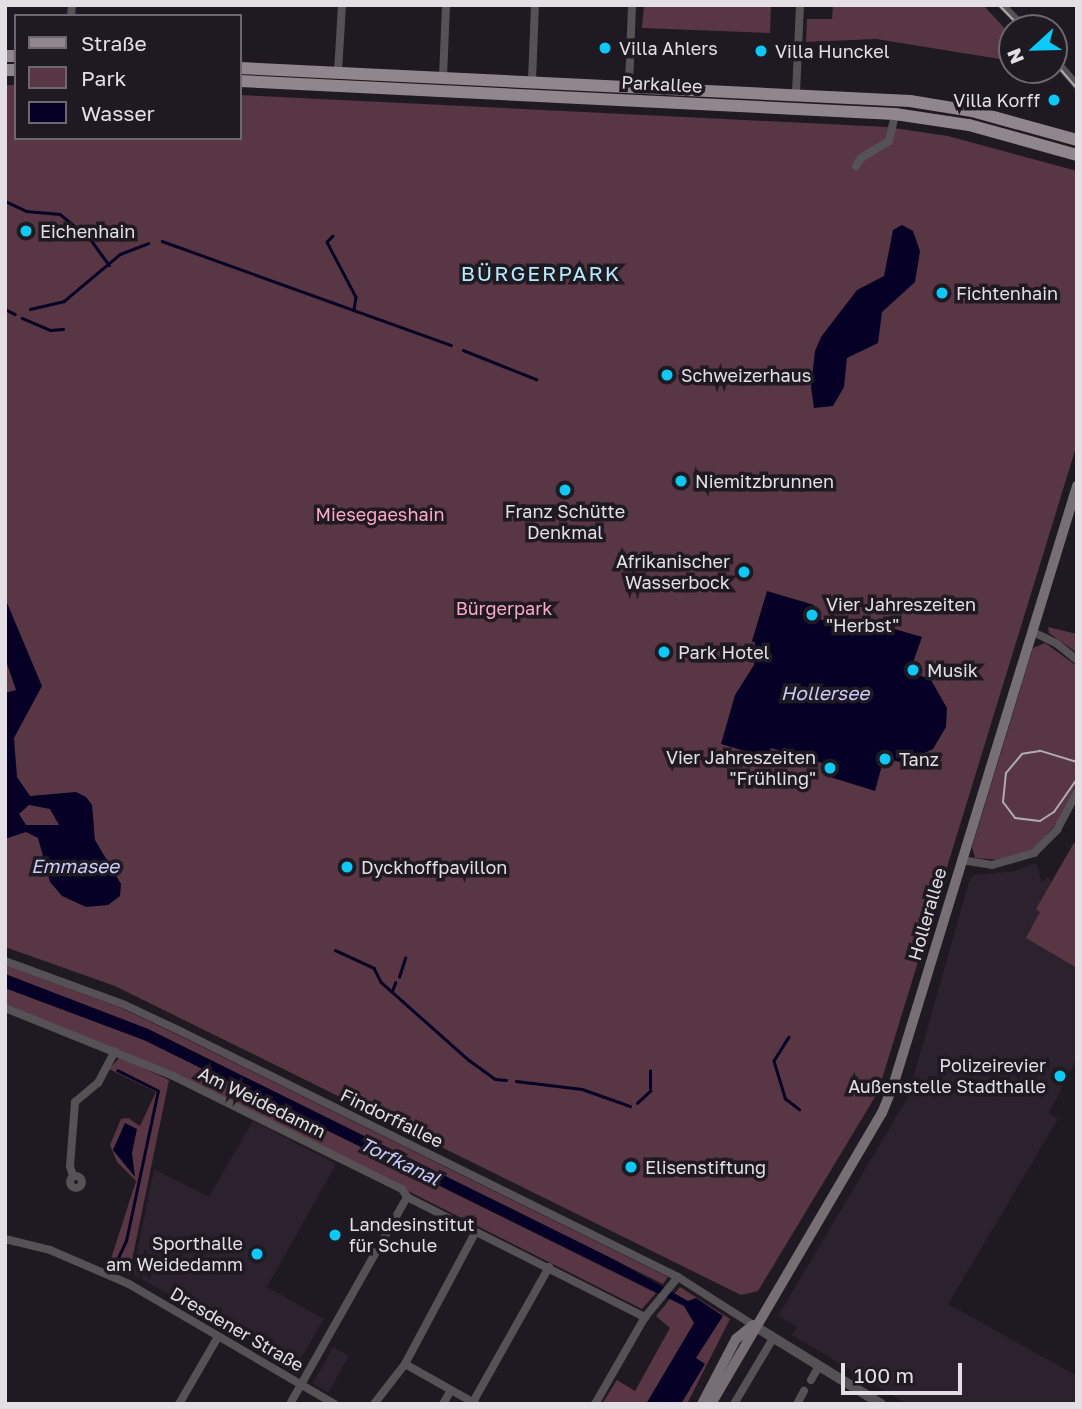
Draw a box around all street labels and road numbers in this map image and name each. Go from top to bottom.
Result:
street label: Parkallee [621,71,703,97]
street label: Hollerallee [903,865,951,963]
street label: Am Weidedamm [195,1062,329,1142]
street label: Findorffallee [337,1084,447,1152]
street label: Dresdener Straße [167,1282,307,1376]

